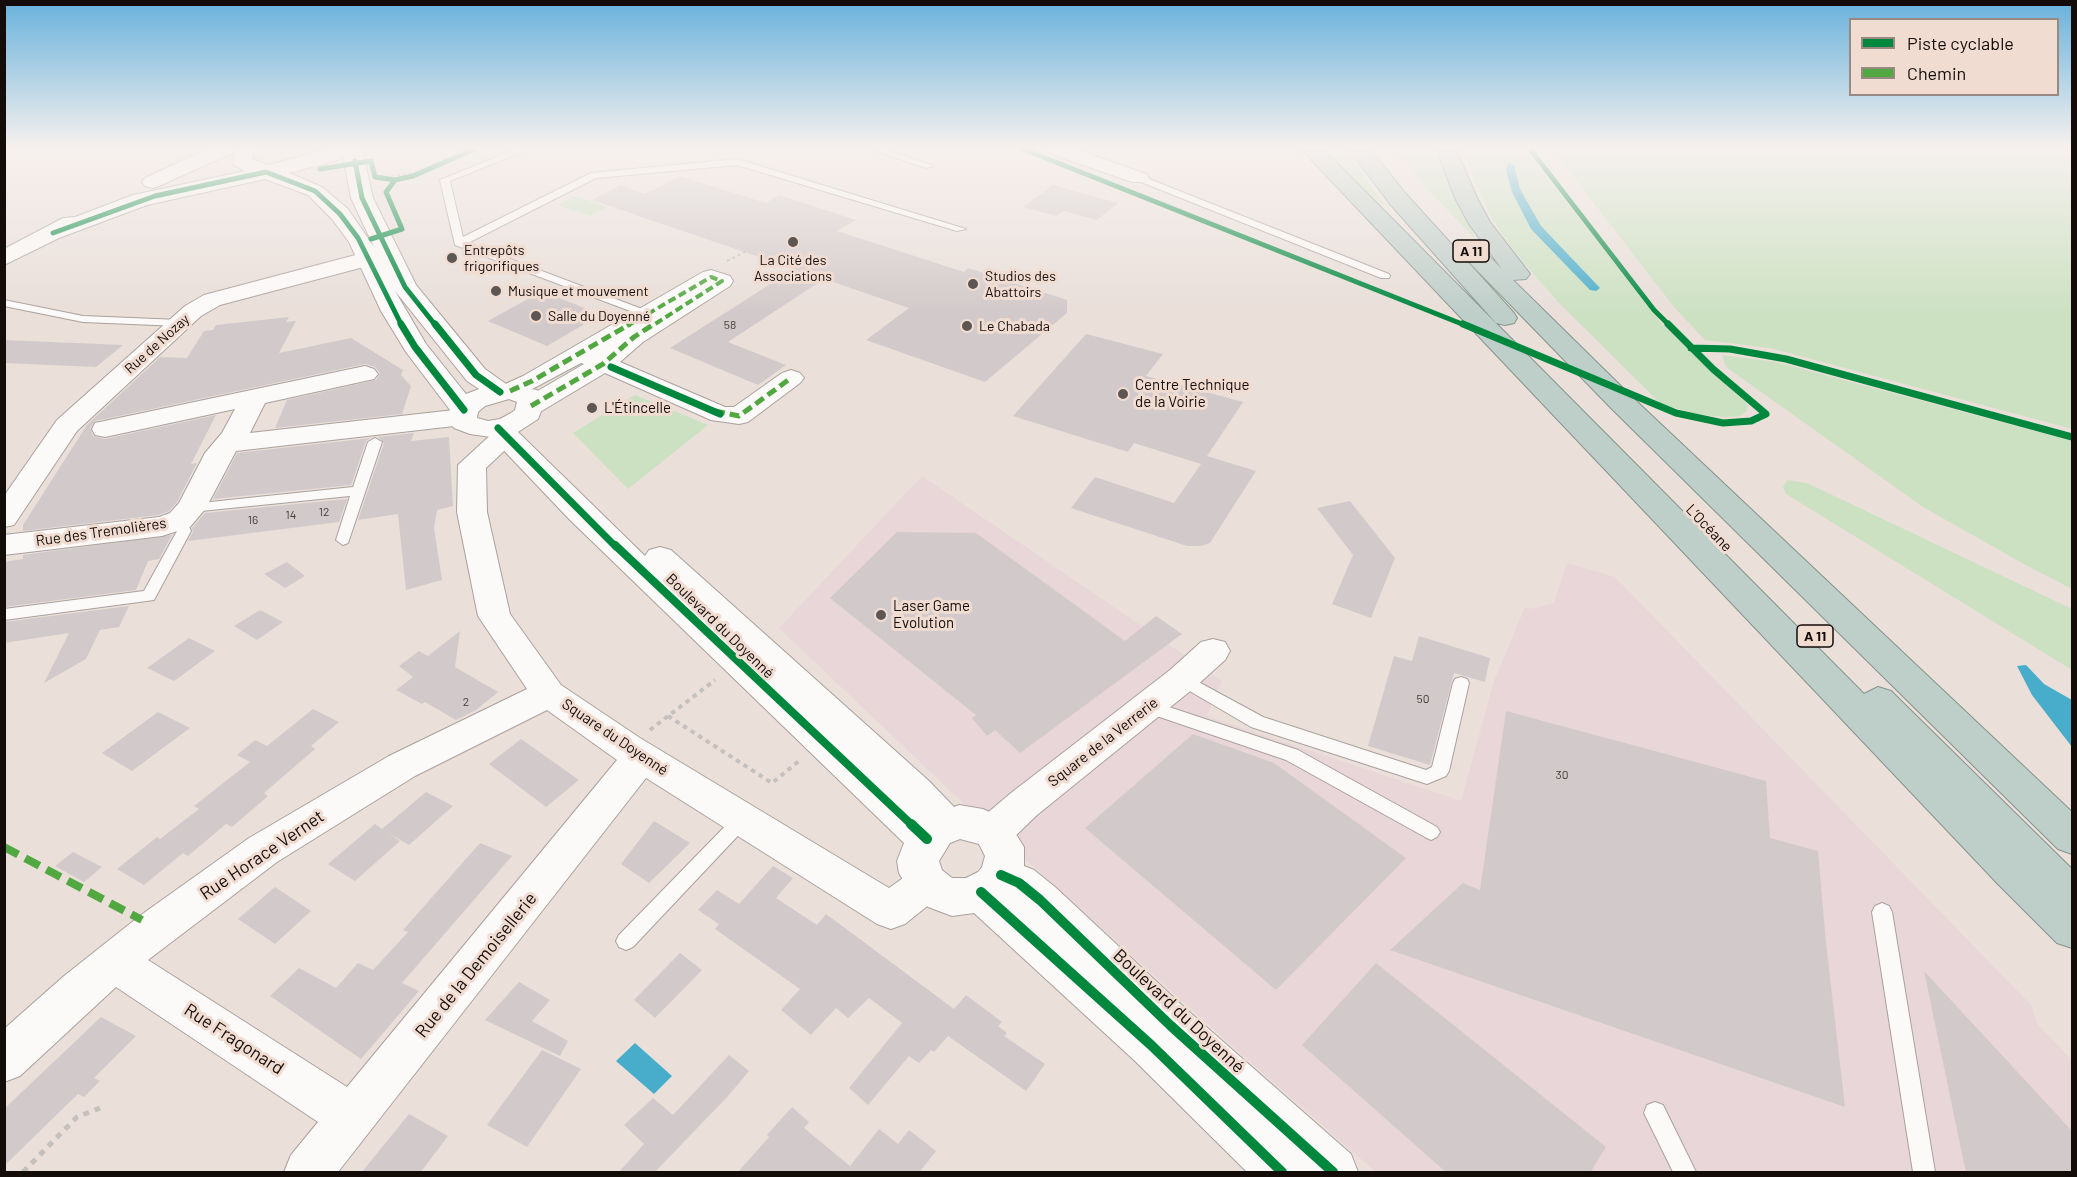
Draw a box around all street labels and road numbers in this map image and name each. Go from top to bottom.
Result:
road number: A 11 [1453,240,1489,262]
street label: Rue de Nozay [121,311,193,377]
street label: L’Océane [1682,501,1736,555]
street label: Rue des Tremolières [34,514,168,550]
street label: Boulevard du Doyenné [662,570,778,682]
road number: A 11 [1797,625,1833,647]
street label: Square de la Verrerie [1044,693,1162,791]
street label: Square du Doyenné [558,695,672,779]
street label: Rue Horace Vernet [196,805,328,905]
street label: Rue de la Demoisellerie [411,888,541,1042]
street label: Boulevard du Doyenné [1109,945,1249,1077]
street label: Rue Fragonard [180,999,288,1079]

